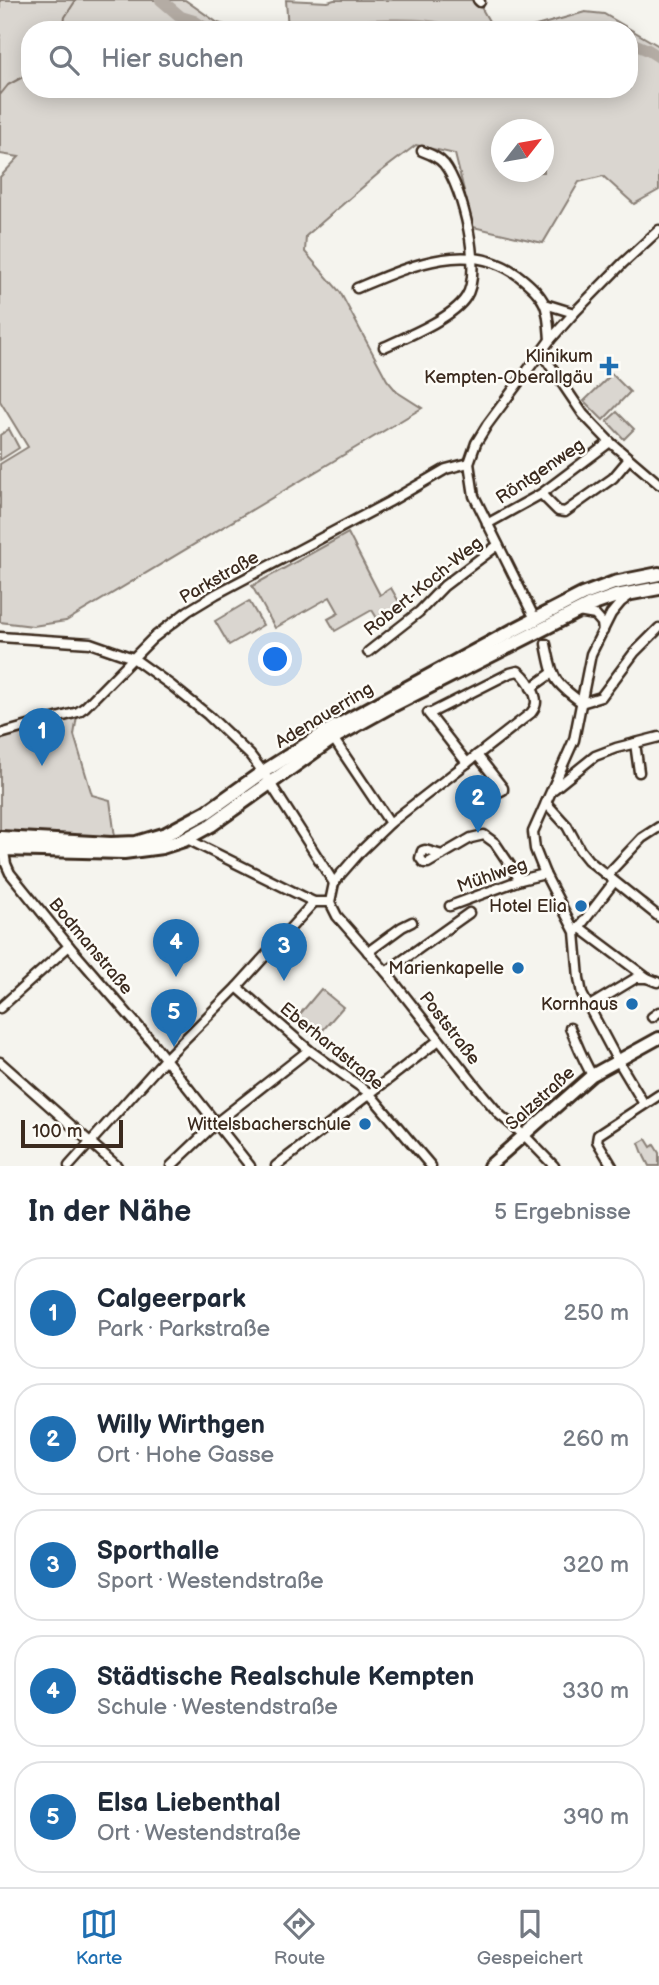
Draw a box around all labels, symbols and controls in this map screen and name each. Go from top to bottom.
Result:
search box [21,21,638,98]
icon: search [45,41,83,79]
text: Hier suchen [101,44,244,75]
north arrow [491,119,554,182]
place label: Klinikum Kempten-Oberallgäu [424,346,593,388]
marker: Klinikum Kempten-Oberallgäu [599,356,619,376]
street label: Röntgenweg [492,434,589,509]
street label: Robert-Koch-Weg [360,532,487,641]
street label: Parkstraße [176,546,263,608]
your location [258,642,292,676]
street label: Adenauerring [272,678,377,753]
pin: 1 [19,708,65,766]
pin: 2 [455,775,501,833]
street label: Mühlweg [454,854,530,897]
street label: Bodmanstraße [44,894,137,999]
place label: Hotel Elia [489,896,567,917]
marker: Hotel Elia [573,898,589,914]
pin: 4 [153,919,199,977]
pin: 3 [261,923,307,981]
place label: Marienkapelle [388,958,504,979]
marker: Marienkapelle [510,960,526,976]
street label: Poststraße [415,988,485,1069]
pin: 5 [151,989,197,1047]
place label: Kornhaus [541,994,618,1015]
marker: Kornhaus [624,996,640,1012]
street label: Eberhardstraße [276,998,388,1095]
street label: Salzstraße [502,1062,579,1135]
place label: Wittelsbacherschule [187,1114,351,1135]
marker: Wittelsbacherschule [357,1116,373,1132]
scale bar [21,1117,122,1149]
text: 100 m [32,1120,83,1143]
text: In der Nähe [28,1194,191,1230]
text: 5 Ergebnisse [494,1198,631,1226]
text: Calgeerpark [97,1284,246,1315]
text: 1 [48,1299,58,1327]
text: 250 m [563,1299,629,1327]
text: Park · Parkstraße [97,1315,270,1343]
text: Willy Wirthgen [97,1410,265,1441]
text: 2 [46,1425,60,1453]
text: 260 m [563,1425,629,1453]
text: Ort · Hohe Gasse [97,1441,274,1469]
text: Sporthalle [97,1536,219,1567]
text: 3 [46,1551,60,1579]
text: 320 m [563,1551,629,1579]
text: Sport · Westendstraße [97,1567,324,1595]
text: Städtische Realschule Kempten [97,1662,474,1693]
text: 4 [46,1677,60,1705]
text: 330 m [562,1677,629,1705]
text: Schule · Westendstraße [97,1693,338,1721]
text: Elsa Liebenthal [97,1788,281,1819]
text: 5 [46,1803,60,1831]
text: 390 m [563,1803,629,1831]
text: Ort · Westendstraße [97,1819,301,1847]
tab: Karte [76,1905,122,1970]
tab: Route [274,1905,325,1970]
tab: Gespeichert [477,1905,583,1970]

